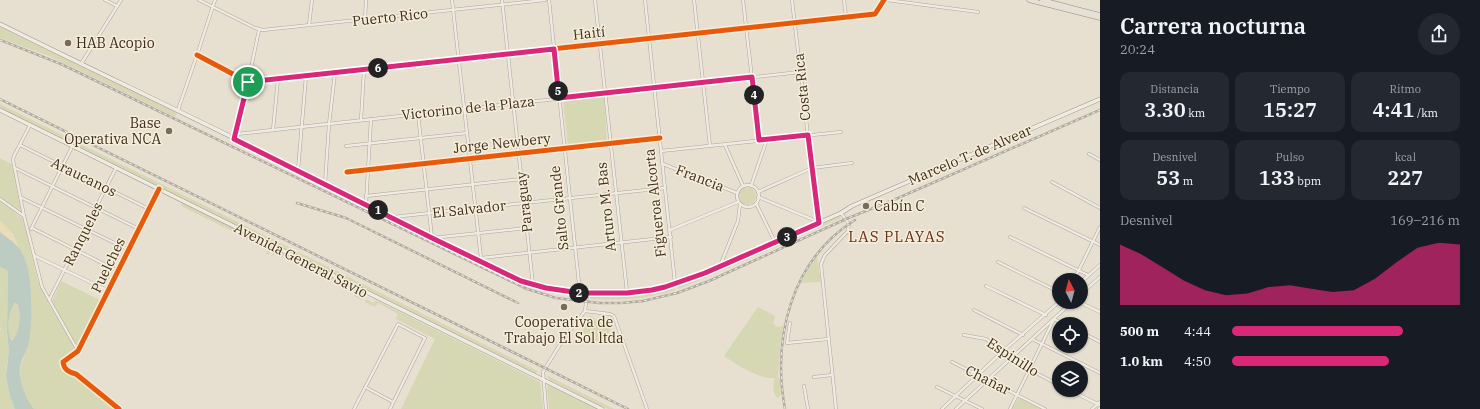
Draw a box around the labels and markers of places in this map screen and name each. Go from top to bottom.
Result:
place label: HAB Acopio [76,34,155,52]
marker: HAB Acopio [63,38,73,48]
pin: 6 [368,58,388,78]
pin [231,65,265,99]
pin: 5 [548,81,568,101]
pin: 4 [744,85,764,105]
place label: Base Operativa NCA [64,114,161,148]
marker: Base Operativa NCA [164,126,174,136]
place label: Cabín C [874,197,925,215]
pin: 1 [368,200,388,220]
marker: Cabín C [861,201,871,211]
pin: 3 [777,227,797,247]
pin: 2 [569,283,589,303]
marker: Cooperativa de Trabajo El Sol ltda [559,302,569,312]
place label: Cooperativa de Trabajo El Sol ltda [504,313,624,347]

